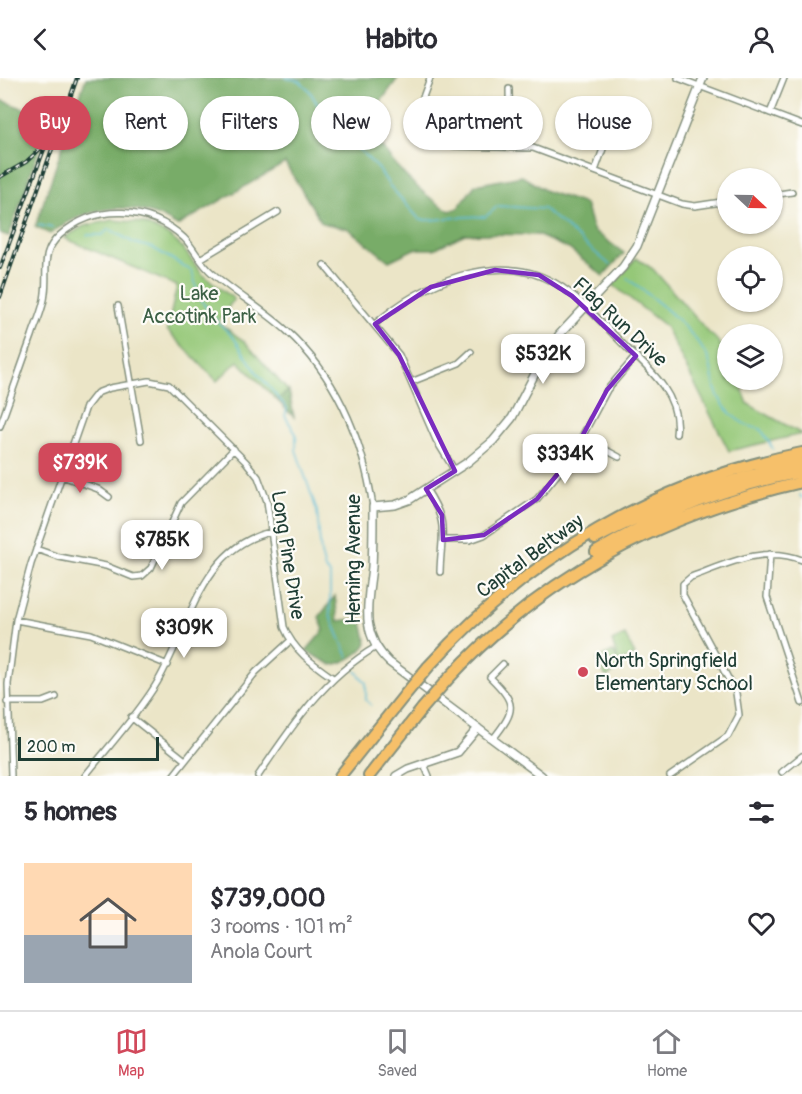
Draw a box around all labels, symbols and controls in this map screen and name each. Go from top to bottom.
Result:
icon: back [24,23,57,56]
text: Habito [364,23,438,56]
icon: person [745,23,778,56]
chip: Buy [18,96,91,150]
chip: Rent [103,96,188,150]
chip: Filters [200,96,299,150]
chip: New [311,96,391,150]
chip: Apartment [403,96,543,150]
chip: House [555,96,652,150]
north arrow [717,168,783,234]
map controls [717,168,783,390]
button: locate [717,246,783,312]
street label: Flag Run Drive [567,272,673,372]
park label: Lake Accotink Park [142,281,257,329]
button: layers [717,324,783,390]
pin: $532K [501,334,585,385]
text: $532K [515,341,571,366]
pin: $334K [523,434,607,485]
text: $334K [537,441,593,466]
pin: $739K [38,443,122,494]
text: $739K [53,450,107,475]
street label: Long Pine Drive [265,489,311,621]
street label: Heming Avenue [341,494,366,624]
street label: Capital Beltway [472,508,589,603]
pin: $785K [120,520,204,571]
text: $785K [135,527,189,552]
pin: $309K [142,608,226,659]
text: $309K [155,615,213,640]
place label: North Springfield Elementary School [595,648,753,696]
marker: North Springfield Elementary School [576,665,590,679]
scale bar [18,734,159,762]
text: 200 m [27,737,75,757]
text: 5 homes [24,796,117,828]
icon: filters [745,796,778,829]
text: $739,000 [210,882,326,914]
icon: home [72,887,144,959]
icon: heart [745,907,778,940]
text: 3 rooms · 101 m² [210,914,353,939]
text: Anola Court [210,939,312,964]
tab: Map [115,1025,148,1081]
tab: Saved [377,1025,417,1081]
tab: Home [647,1025,687,1081]

